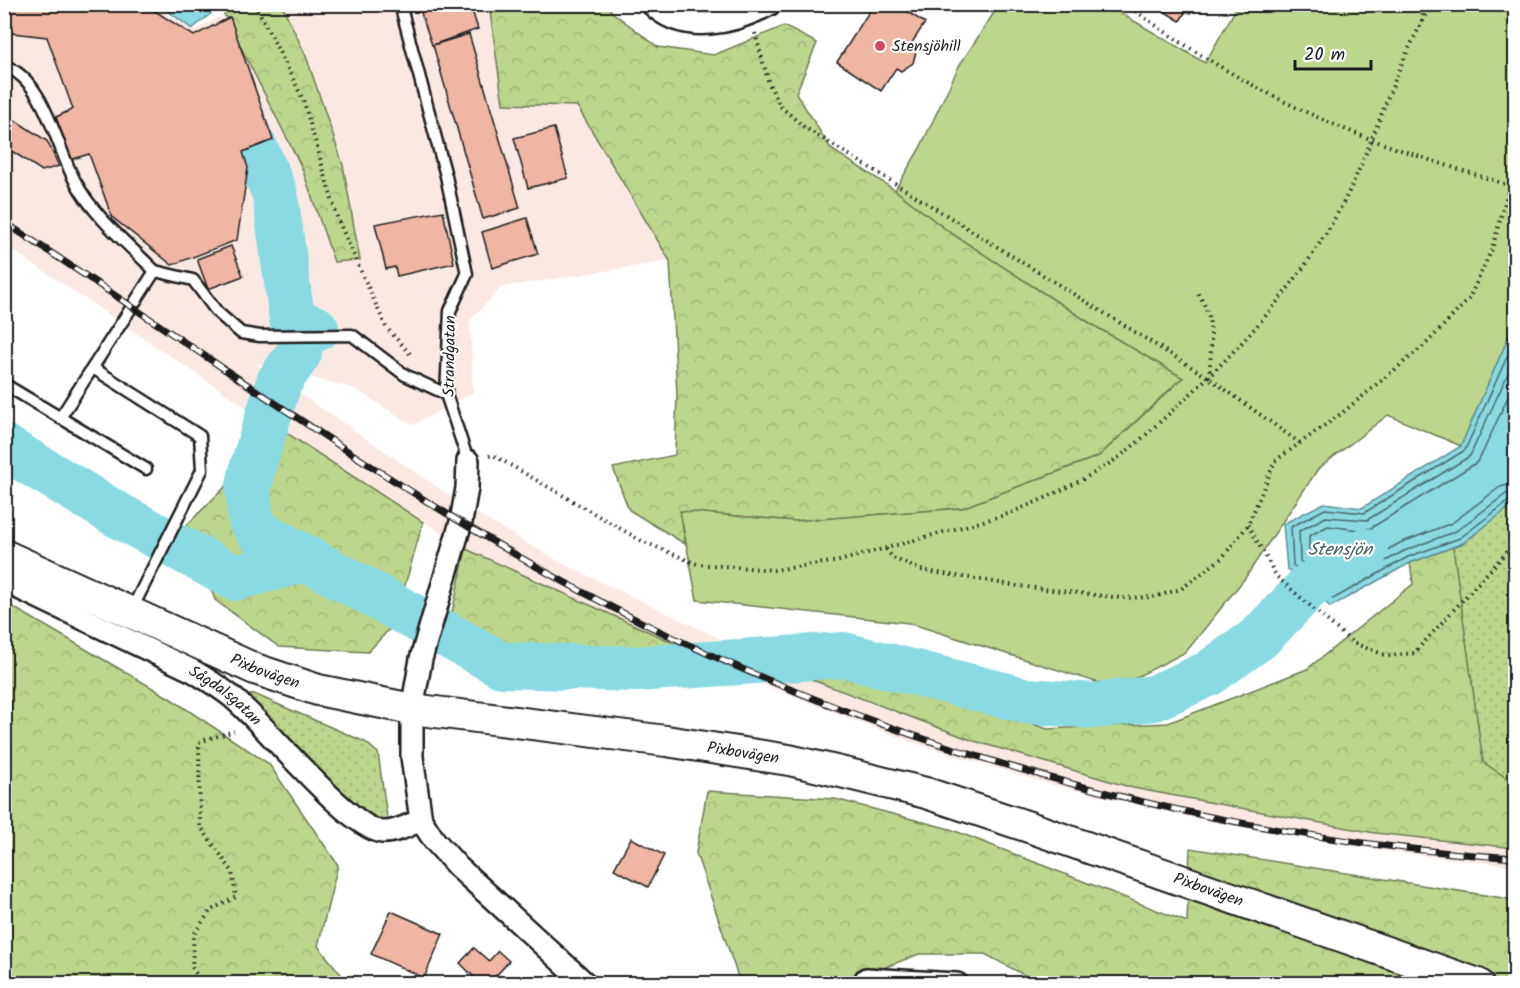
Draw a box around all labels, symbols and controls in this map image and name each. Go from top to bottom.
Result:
scale bar [1295,33,1372,71]
place label: Stensjöhill [892,34,961,59]
marker: Stensjöhill [873,39,887,53]
text: 20 m [1304,41,1345,70]
street label: Strandgatan [437,315,463,397]
water label: Stensjön [1308,536,1373,565]
street label: Pixbovägen [226,647,303,696]
street label: Sågdalsgatan [184,659,268,732]
street label: Pixbovägen [705,735,781,771]
street label: Pixbovägen [1170,866,1247,914]

